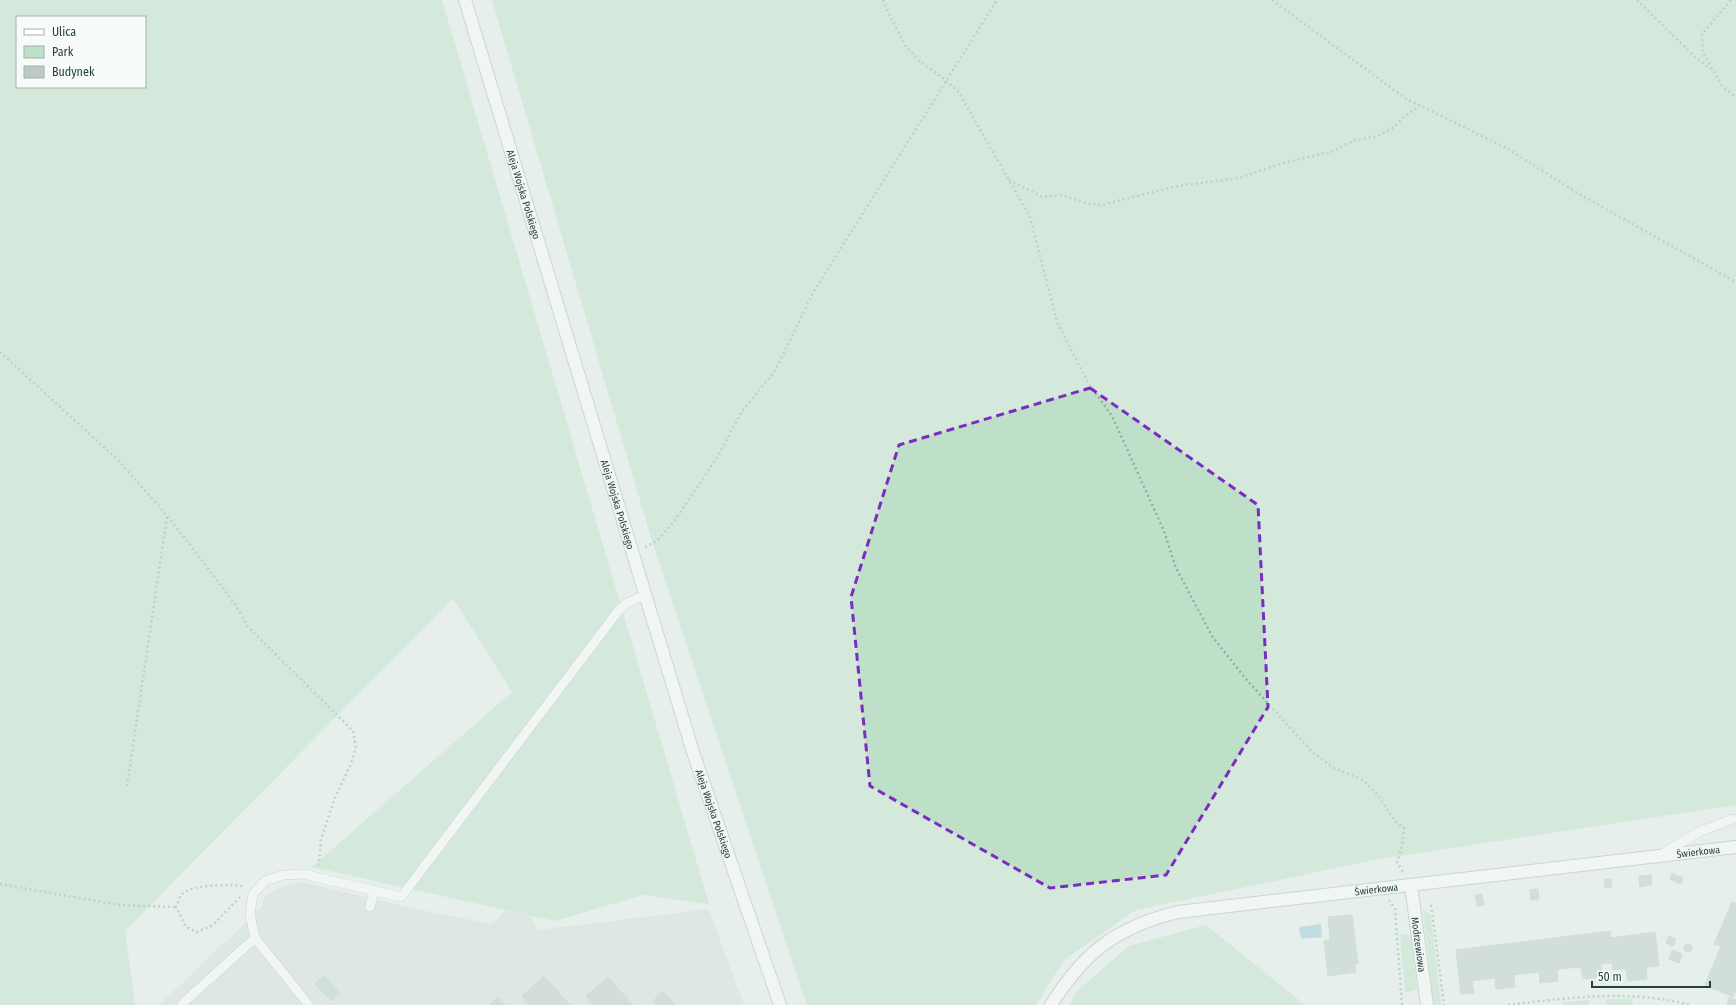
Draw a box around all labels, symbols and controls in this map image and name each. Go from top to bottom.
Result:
legend [16,16,146,88]
text: Ulica [52,25,76,39]
text: Park [52,45,74,59]
text: Budynek [52,65,95,79]
street label: Aleja Wojska Polskiego [504,148,542,241]
street label: Aleja Wojska Polskiego [598,458,636,551]
street label: Aleja Wojska Polskiego [692,768,734,860]
street label: Świerkowa [1676,844,1721,861]
street label: Świerkowa [1354,881,1399,898]
street label: Modrzewiowa [1408,916,1428,973]
scale bar [1592,963,1710,989]
text: 50 m [1598,970,1622,984]

